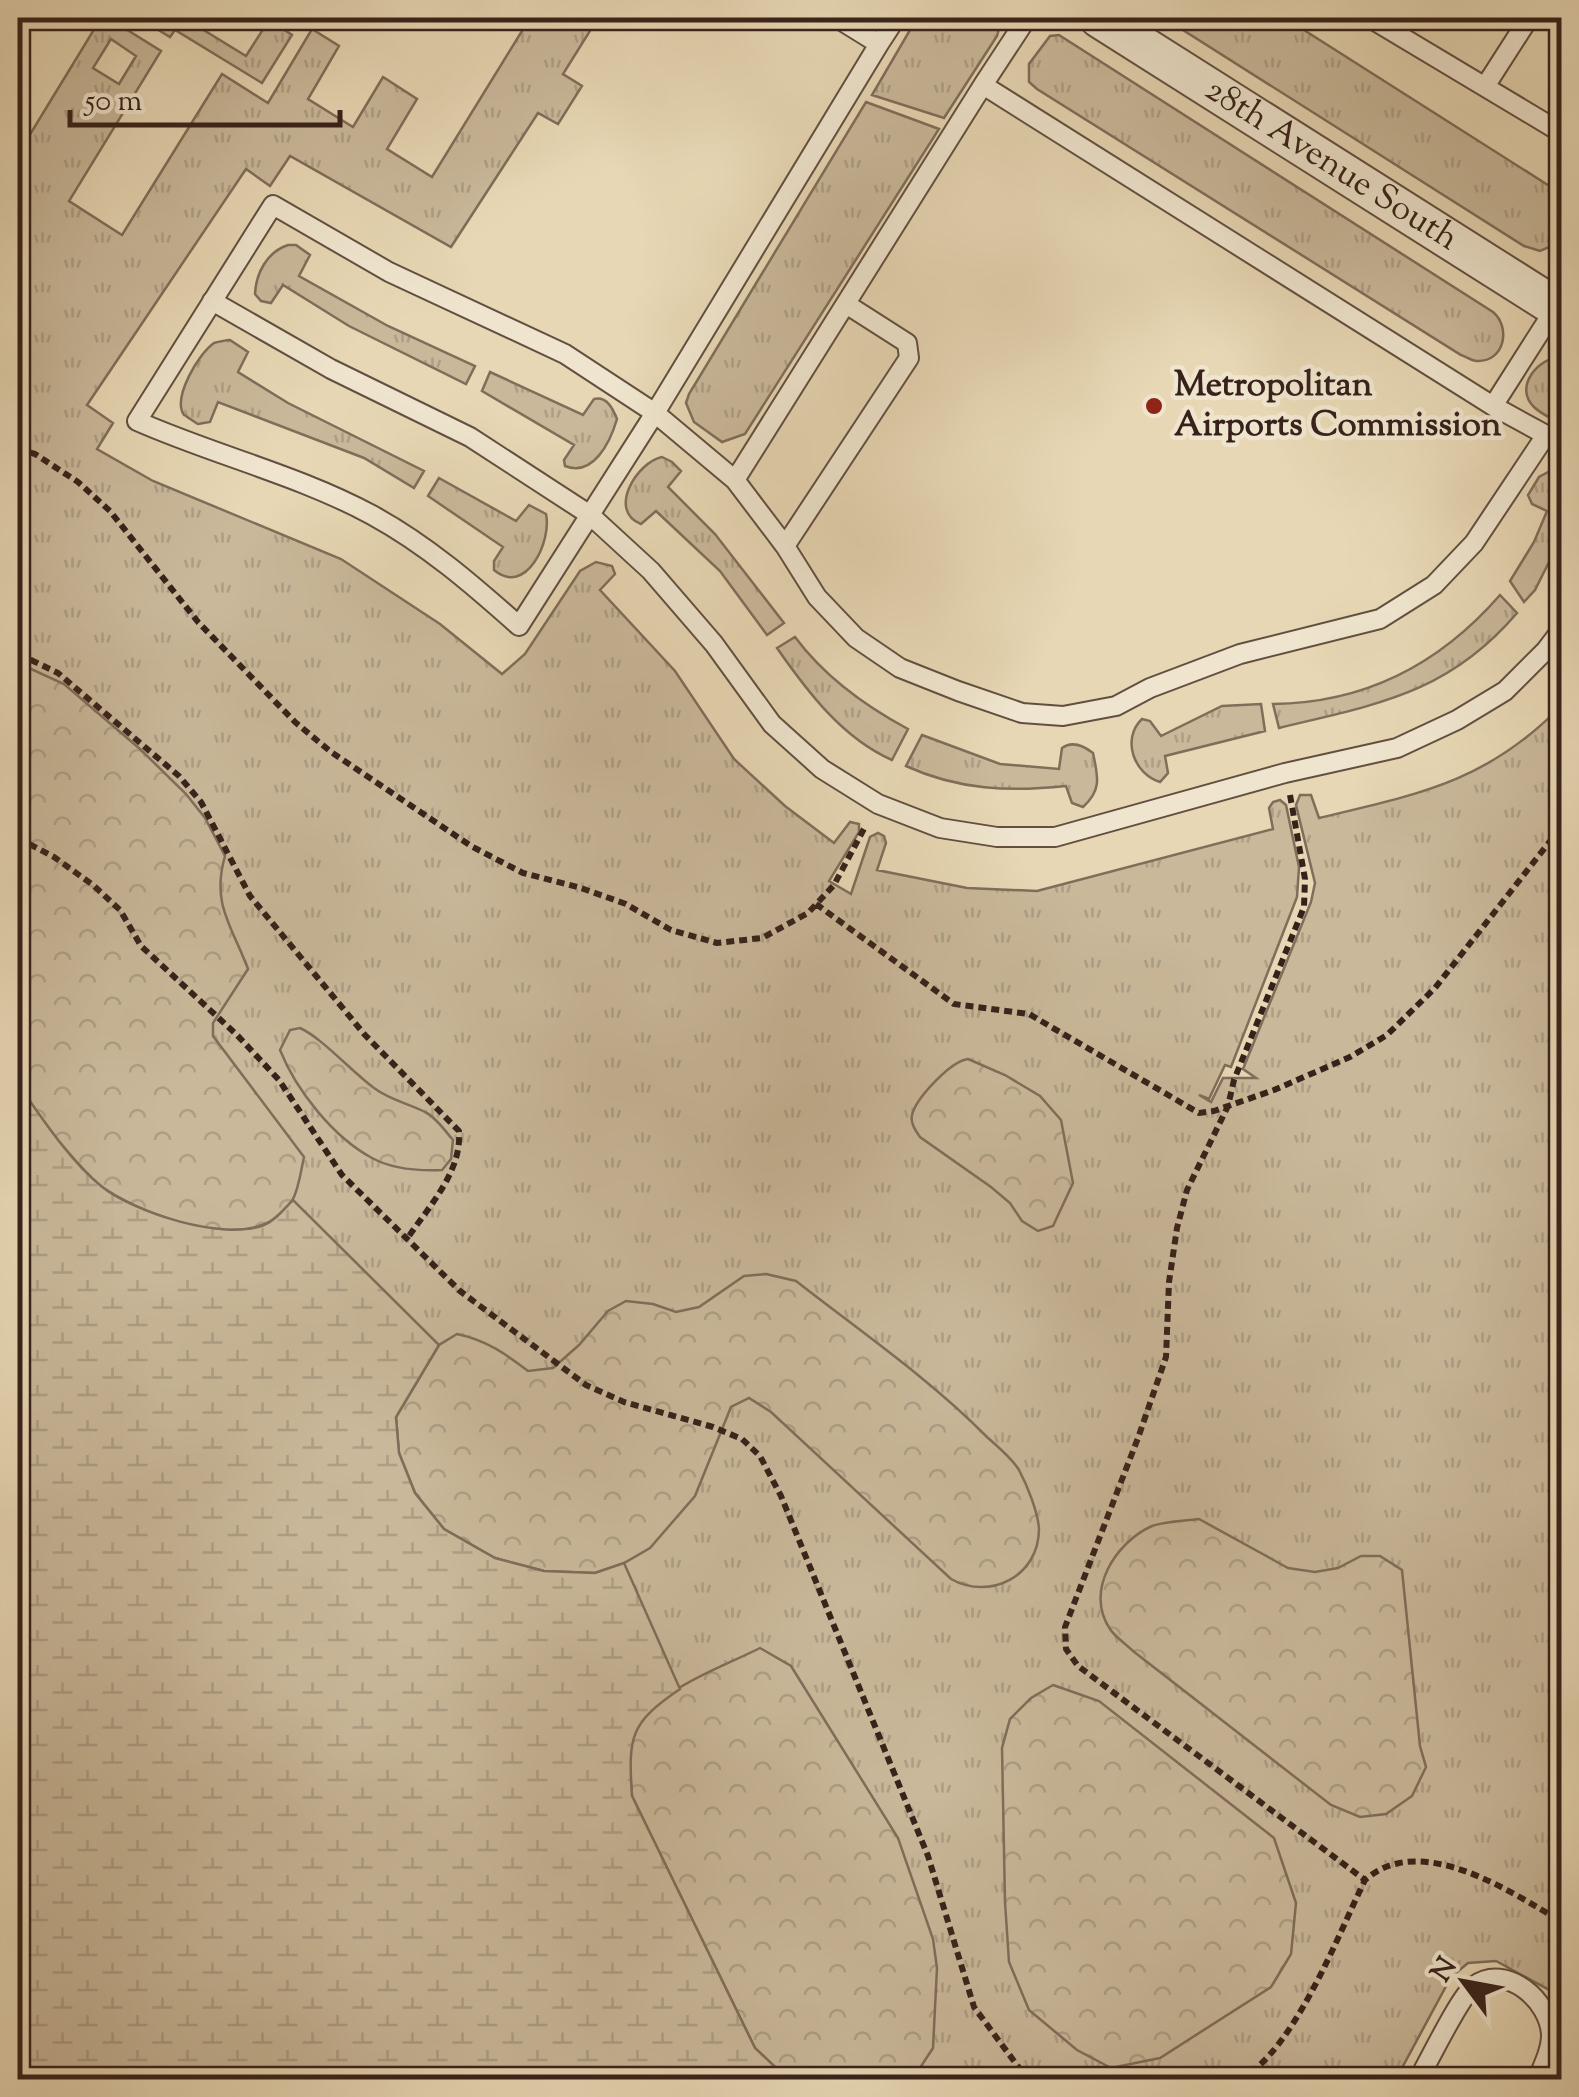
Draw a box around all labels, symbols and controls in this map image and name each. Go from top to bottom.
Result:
scale bar [70,65,340,127]
street label: 28th Avenue South [1195,66,1468,264]
text: 50 m [83,81,143,124]
place label: Metropolitan Airports Commission [1174,361,1502,452]
marker: Metropolitan Airports Commission [1143,395,1165,417]
north arrow [1414,1932,1514,2032]
text: N [1422,1950,1468,1990]

